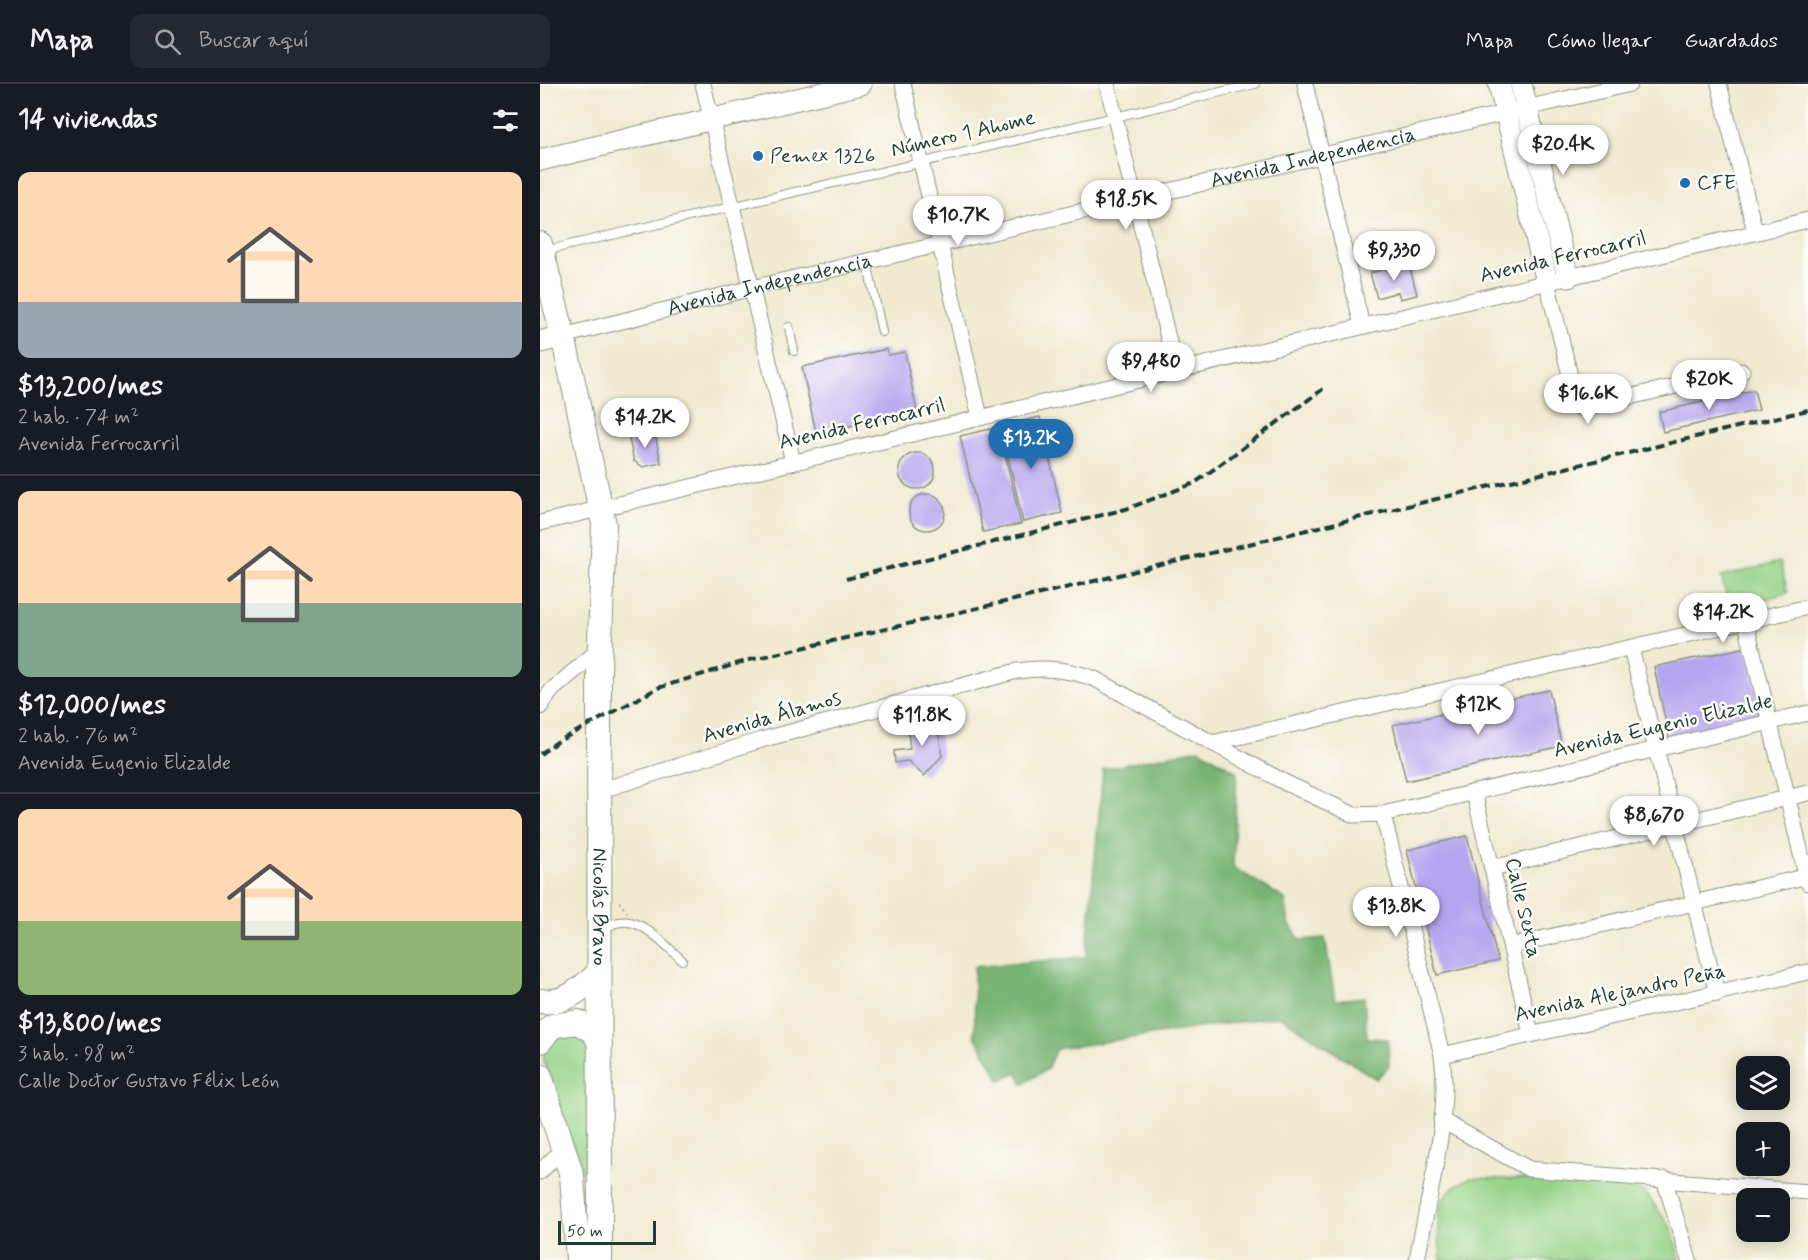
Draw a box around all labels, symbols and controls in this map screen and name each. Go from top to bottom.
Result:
search box [130,14,550,68]
text: Mapa [30,23,94,60]
icon: search [151,25,184,58]
text: Buscar aquí [199,27,309,55]
text: Mapa [1466,27,1514,55]
text: Cómo llegar [1547,27,1652,55]
text: Guardados [1685,27,1778,55]
text: 14 viviendas [18,103,158,137]
icon: filters [489,104,522,137]
street label: Número 1 Ahome [888,104,1038,164]
street label: Avenida Independencia [1208,120,1418,195]
pin: $20.4K [1514,125,1612,176]
text: $20.4K [1532,131,1594,158]
place label: Pemex 1326 [770,142,875,170]
marker: Pemex 1326 [751,149,765,163]
place label: CFE [1697,169,1736,197]
marker: CFE [1678,176,1692,190]
pin: $18.5K [1077,180,1175,231]
text: $18.5K [1095,186,1157,213]
pin: $10.7K [909,196,1007,247]
text: $10.7K [927,202,989,229]
icon: home [216,211,324,319]
street label: Avenida Ferrocarril [1477,224,1649,290]
pin: $9,330 [1345,231,1443,282]
text: $9,330 [1367,237,1421,264]
street label: Avenida Independencia [664,247,875,323]
pin: $9,480 [1102,342,1200,393]
text: $9,480 [1121,348,1181,375]
pin: $20K [1673,360,1745,411]
text: $20K [1685,366,1733,393]
text: $13,200/mes [18,370,163,404]
pin: $16.6K [1539,374,1637,425]
text: $16.6K [1558,380,1618,407]
street label: Avenida Ferrocarril [776,391,948,457]
pin: $14.2K [596,398,694,449]
text: 2 hab. · 74 m² [18,404,139,431]
text: $14.2K [615,404,675,431]
pin: $13.2K [982,419,1080,470]
text: $13.2K [1002,425,1060,452]
text: Avenida Ferrocarril [18,431,180,458]
icon: home [216,530,324,638]
pin: $14.2K [1674,593,1772,644]
text: $14.2K [1693,599,1753,626]
street label: Avenida Álamos [700,684,844,750]
pin: $12K [1442,685,1514,736]
street label: Avenida Eugenio Elizalde [1551,687,1775,765]
text: $12,000/mes [18,689,166,723]
text: $12K [1455,691,1501,718]
pin: $11.8K [873,696,971,747]
text: $11.8K [893,702,951,729]
text: 2 hab. · 76 m² [18,723,138,750]
text: Avenida Eugenio Elizalde [18,750,231,777]
pin: $8,670 [1605,796,1703,847]
text: $8,670 [1624,802,1684,829]
icon: home [216,848,324,956]
street label: Nicolás Bravo [585,848,614,966]
street label: Calle Sexta [1498,855,1548,961]
pin: $13.8K [1347,887,1445,938]
text: $13.8K [1367,893,1425,920]
street label: Avenida Alejandro Peña [1512,957,1728,1029]
text: $13,800/mes [18,1007,161,1041]
text: 3 hab. · 98 m² [18,1041,135,1068]
map controls [1736,1056,1790,1242]
button: layers [1736,1056,1790,1110]
text: Calle Doctor Gustavo Félix León [18,1068,280,1095]
button: + [1736,1122,1790,1176]
button: − [1736,1188,1790,1242]
scale bar [558,1218,656,1246]
text: 50 m [567,1221,603,1242]

